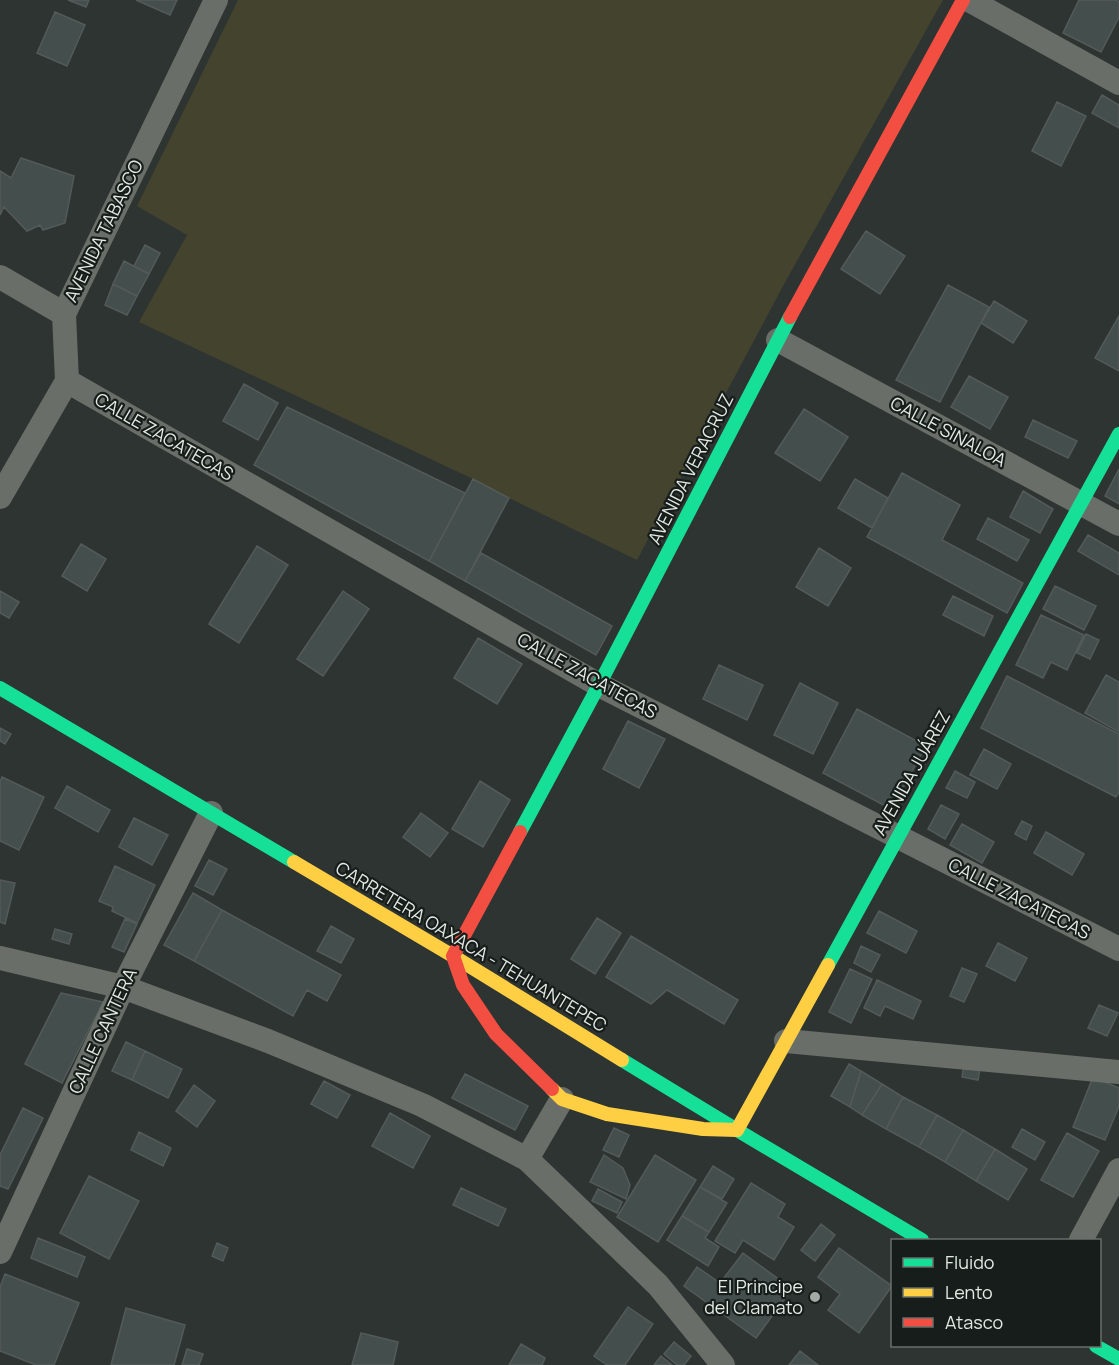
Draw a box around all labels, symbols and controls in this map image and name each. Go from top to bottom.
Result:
street label: AVENIDA TABASCO [58,155,148,306]
street label: CALLE ZACATECAS [91,387,238,486]
street label: AVENIDA VERACRUZ [642,389,738,548]
street label: CALLE SINALOA [886,390,1011,472]
street label: CALLE ZACATECAS [513,627,662,724]
street label: AVENIDA JUÁREZ [867,706,955,839]
street label: CALLE ZACATECAS [944,852,1095,944]
street label: CARRETERA OAXACA - TEHUANTEPEC [331,855,612,1037]
street label: CALLE CANTERA [62,963,142,1097]
legend [891,1239,1101,1347]
text: Fluido [945,1250,994,1274]
place label: El Principe del Clamato [704,1274,803,1319]
text: Lento [945,1280,993,1304]
marker: El Principe del Clamato [808,1290,822,1304]
text: Atasco [945,1310,1003,1334]

